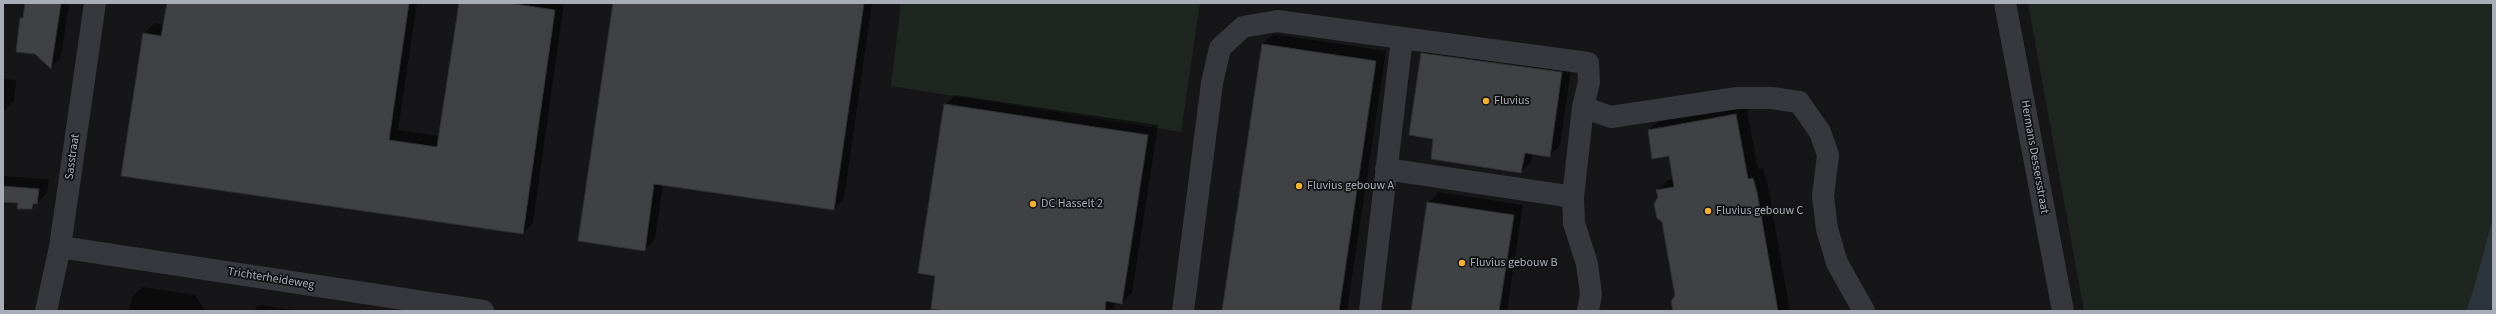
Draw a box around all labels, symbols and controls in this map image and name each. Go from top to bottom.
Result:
place label: Fluvius [1494,94,1530,108]
marker: Fluvius [1481,96,1491,106]
street label: Hermans Dessersstraat [2017,99,2051,215]
street label: Sasstraat [63,133,83,181]
place label: Fluvius gebouw A [1307,179,1394,193]
marker: Fluvius gebouw A [1294,181,1304,191]
place label: DC Hasselt 2 [1041,197,1103,211]
marker: DC Hasselt 2 [1028,199,1038,209]
place label: Fluvius gebouw C [1716,204,1803,218]
marker: Fluvius gebouw C [1703,206,1713,216]
place label: Fluvius gebouw B [1470,256,1558,270]
marker: Fluvius gebouw B [1457,258,1467,268]
street label: Trichterheideweg [227,265,315,293]

